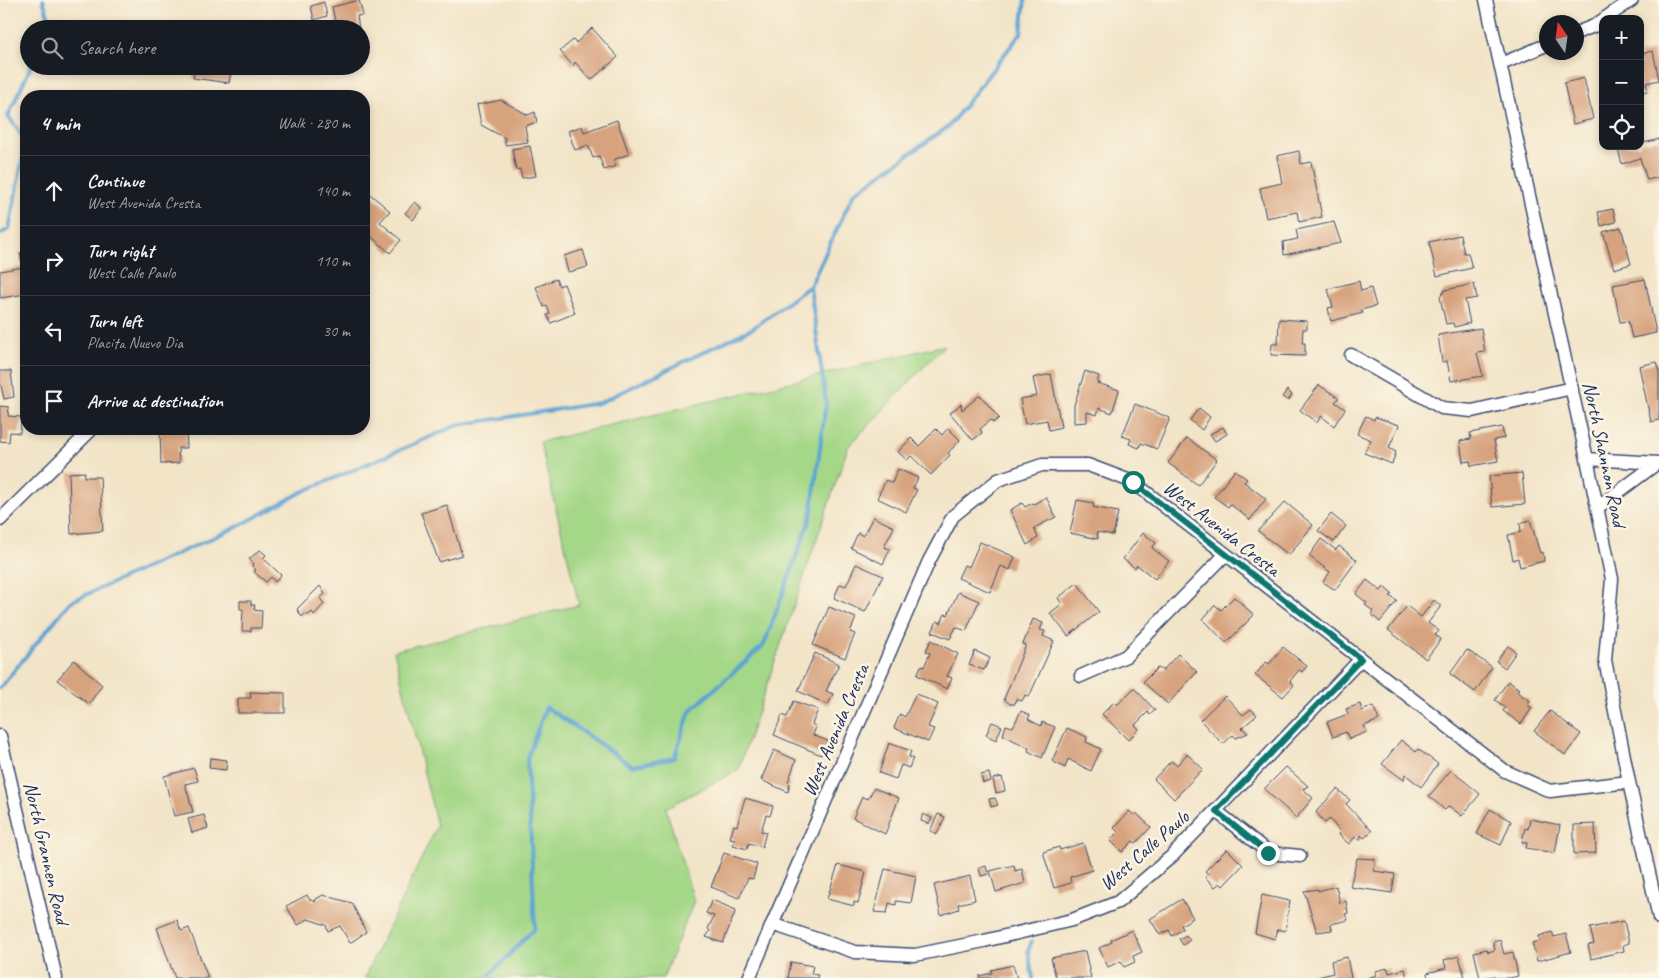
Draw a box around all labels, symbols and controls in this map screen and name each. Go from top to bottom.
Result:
north arrow [1539,15,1584,60]
map controls [1599,15,1644,150]
button: + [1599,15,1644,60]
search box [20,20,370,75]
icon: search [38,34,66,62]
text: Search here [78,36,155,60]
button: − [1599,60,1644,105]
button: locate [1599,105,1644,150]
text: 4 min [40,110,80,136]
text: Walk · 280 m [278,113,350,133]
text: Continue [87,169,144,193]
icon: ahead [40,177,68,205]
text: 140 m [316,181,350,201]
text: West Avenida Cresta [87,193,200,213]
text: Turn right [87,239,154,263]
icon: right [40,247,68,275]
text: 110 m [316,251,350,271]
text: West Calle Paulo [87,263,175,283]
text: Turn left [87,309,142,333]
icon: left [40,317,68,345]
text: 30 m [323,321,350,341]
text: Placita Nuevo Dia [87,333,183,353]
street label: North Shannon Road [1577,379,1633,532]
icon: arrive [40,387,68,415]
text: Arrive at destination [87,389,223,413]
route start [1122,471,1145,494]
street label: West Avenida Cresta [1158,475,1287,583]
street label: West Avenida Cresta [796,659,875,800]
street label: North Grannen Road [18,780,76,930]
street label: West Calle Paulo [1094,804,1195,896]
route end [1257,842,1280,865]

